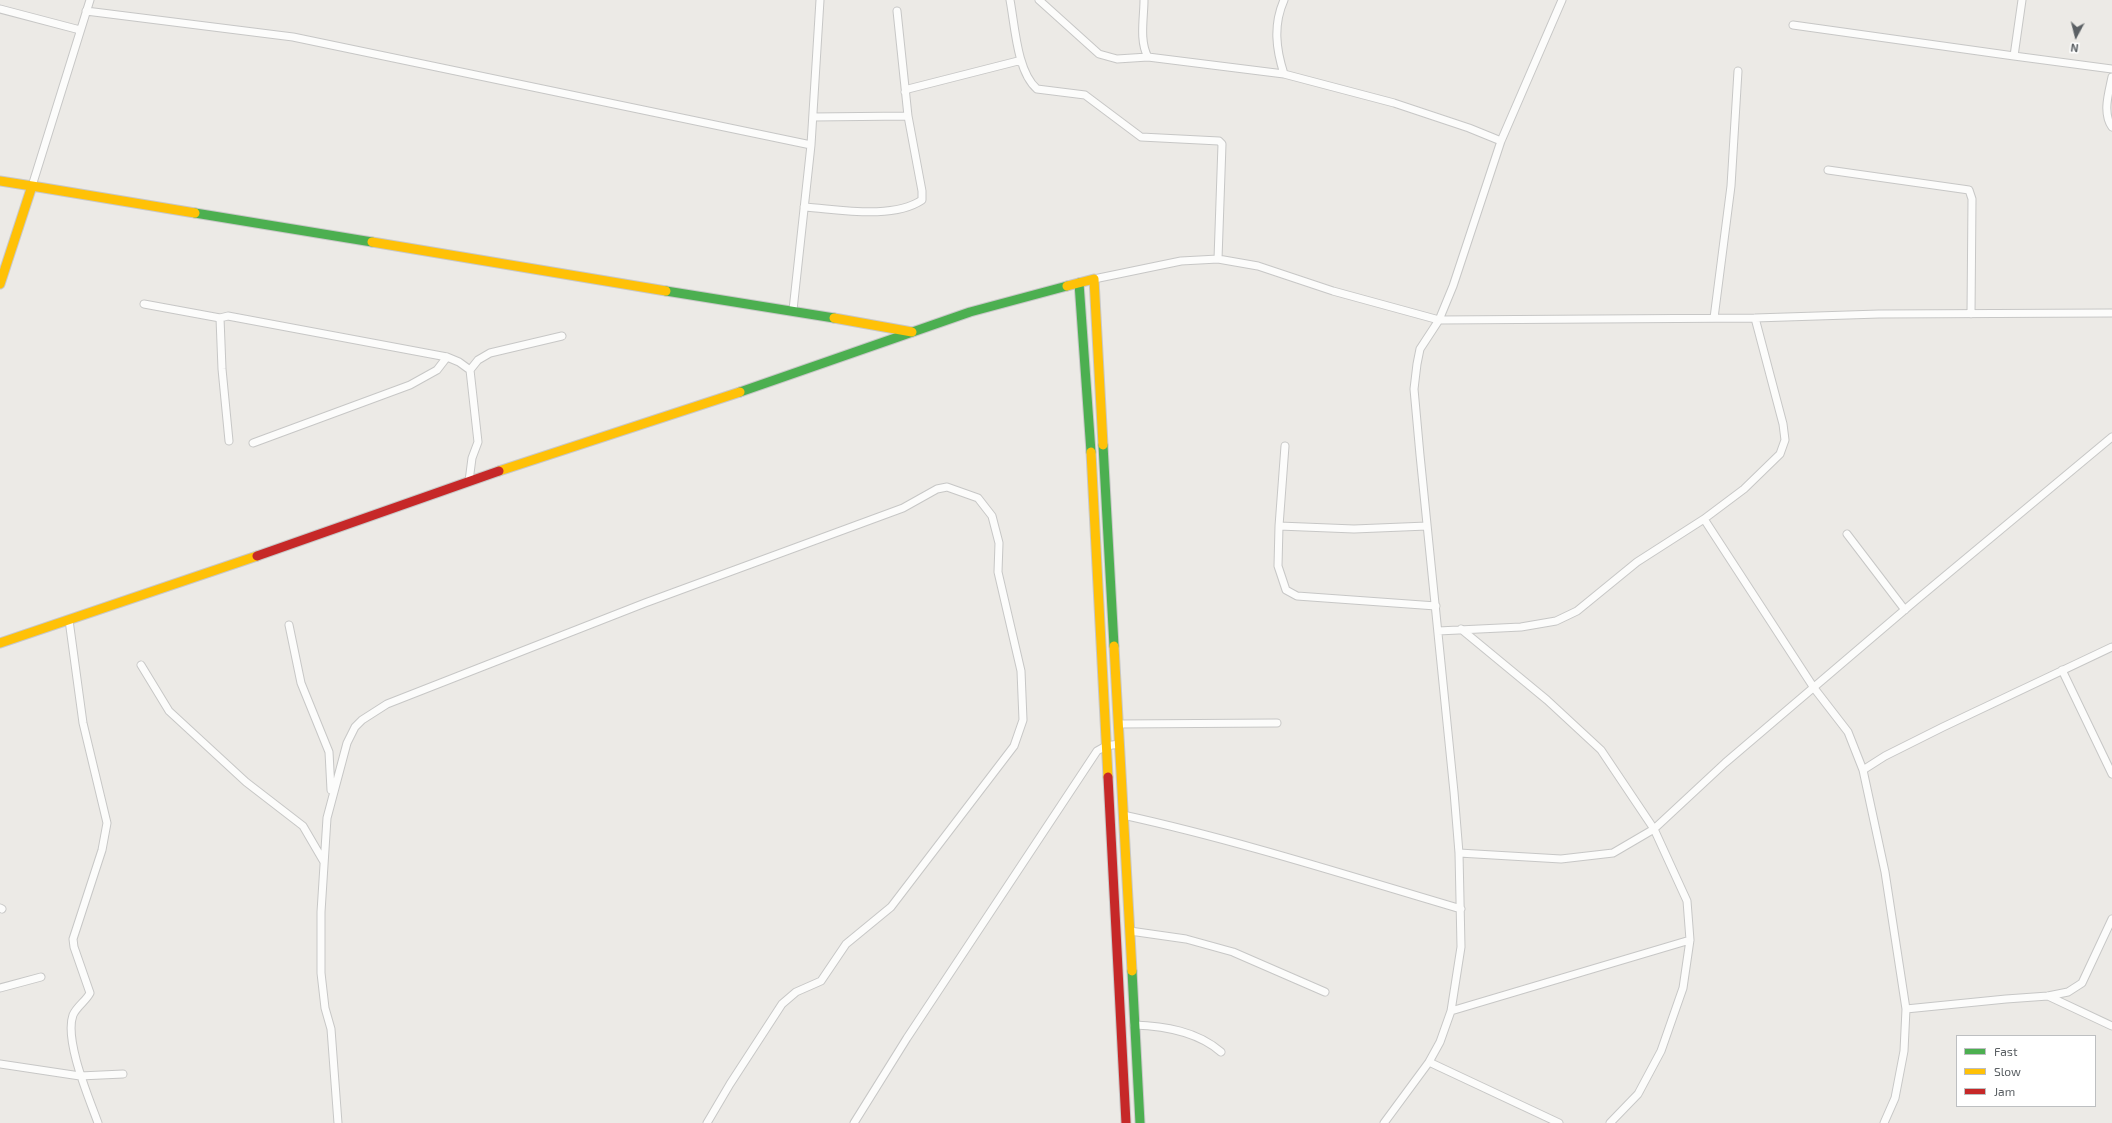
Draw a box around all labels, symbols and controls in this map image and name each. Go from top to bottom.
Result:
north arrow [2056,16,2096,56]
text: N [2070,41,2079,55]
legend [1956,1035,2096,1107]
text: Fast [1994,1044,2017,1058]
text: Slow [1994,1064,2021,1078]
text: Jam [1994,1084,2015,1098]

